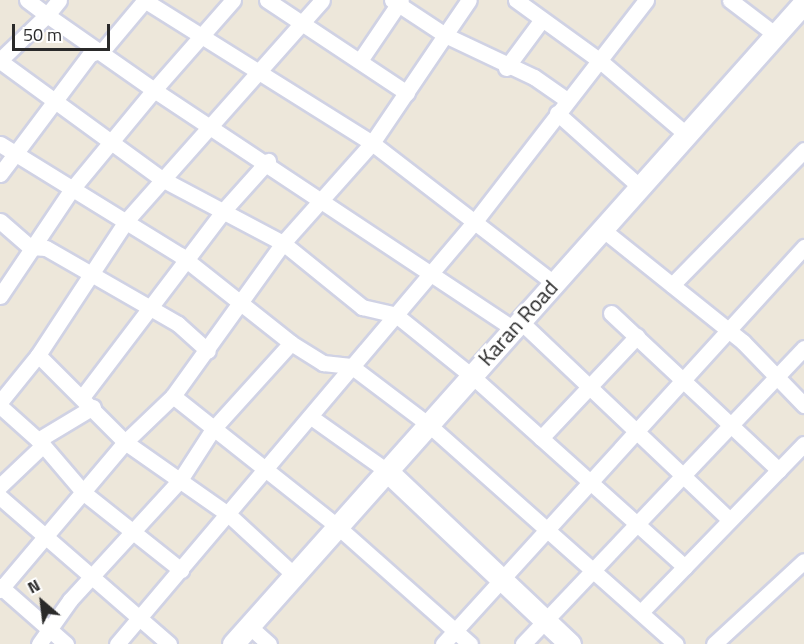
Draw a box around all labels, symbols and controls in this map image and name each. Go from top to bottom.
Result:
scale bar [15,12,112,50]
text: 50 m [23,21,62,48]
street label: Karan Road [473,275,563,371]
north arrow [12,572,72,632]
text: N [23,573,44,599]

